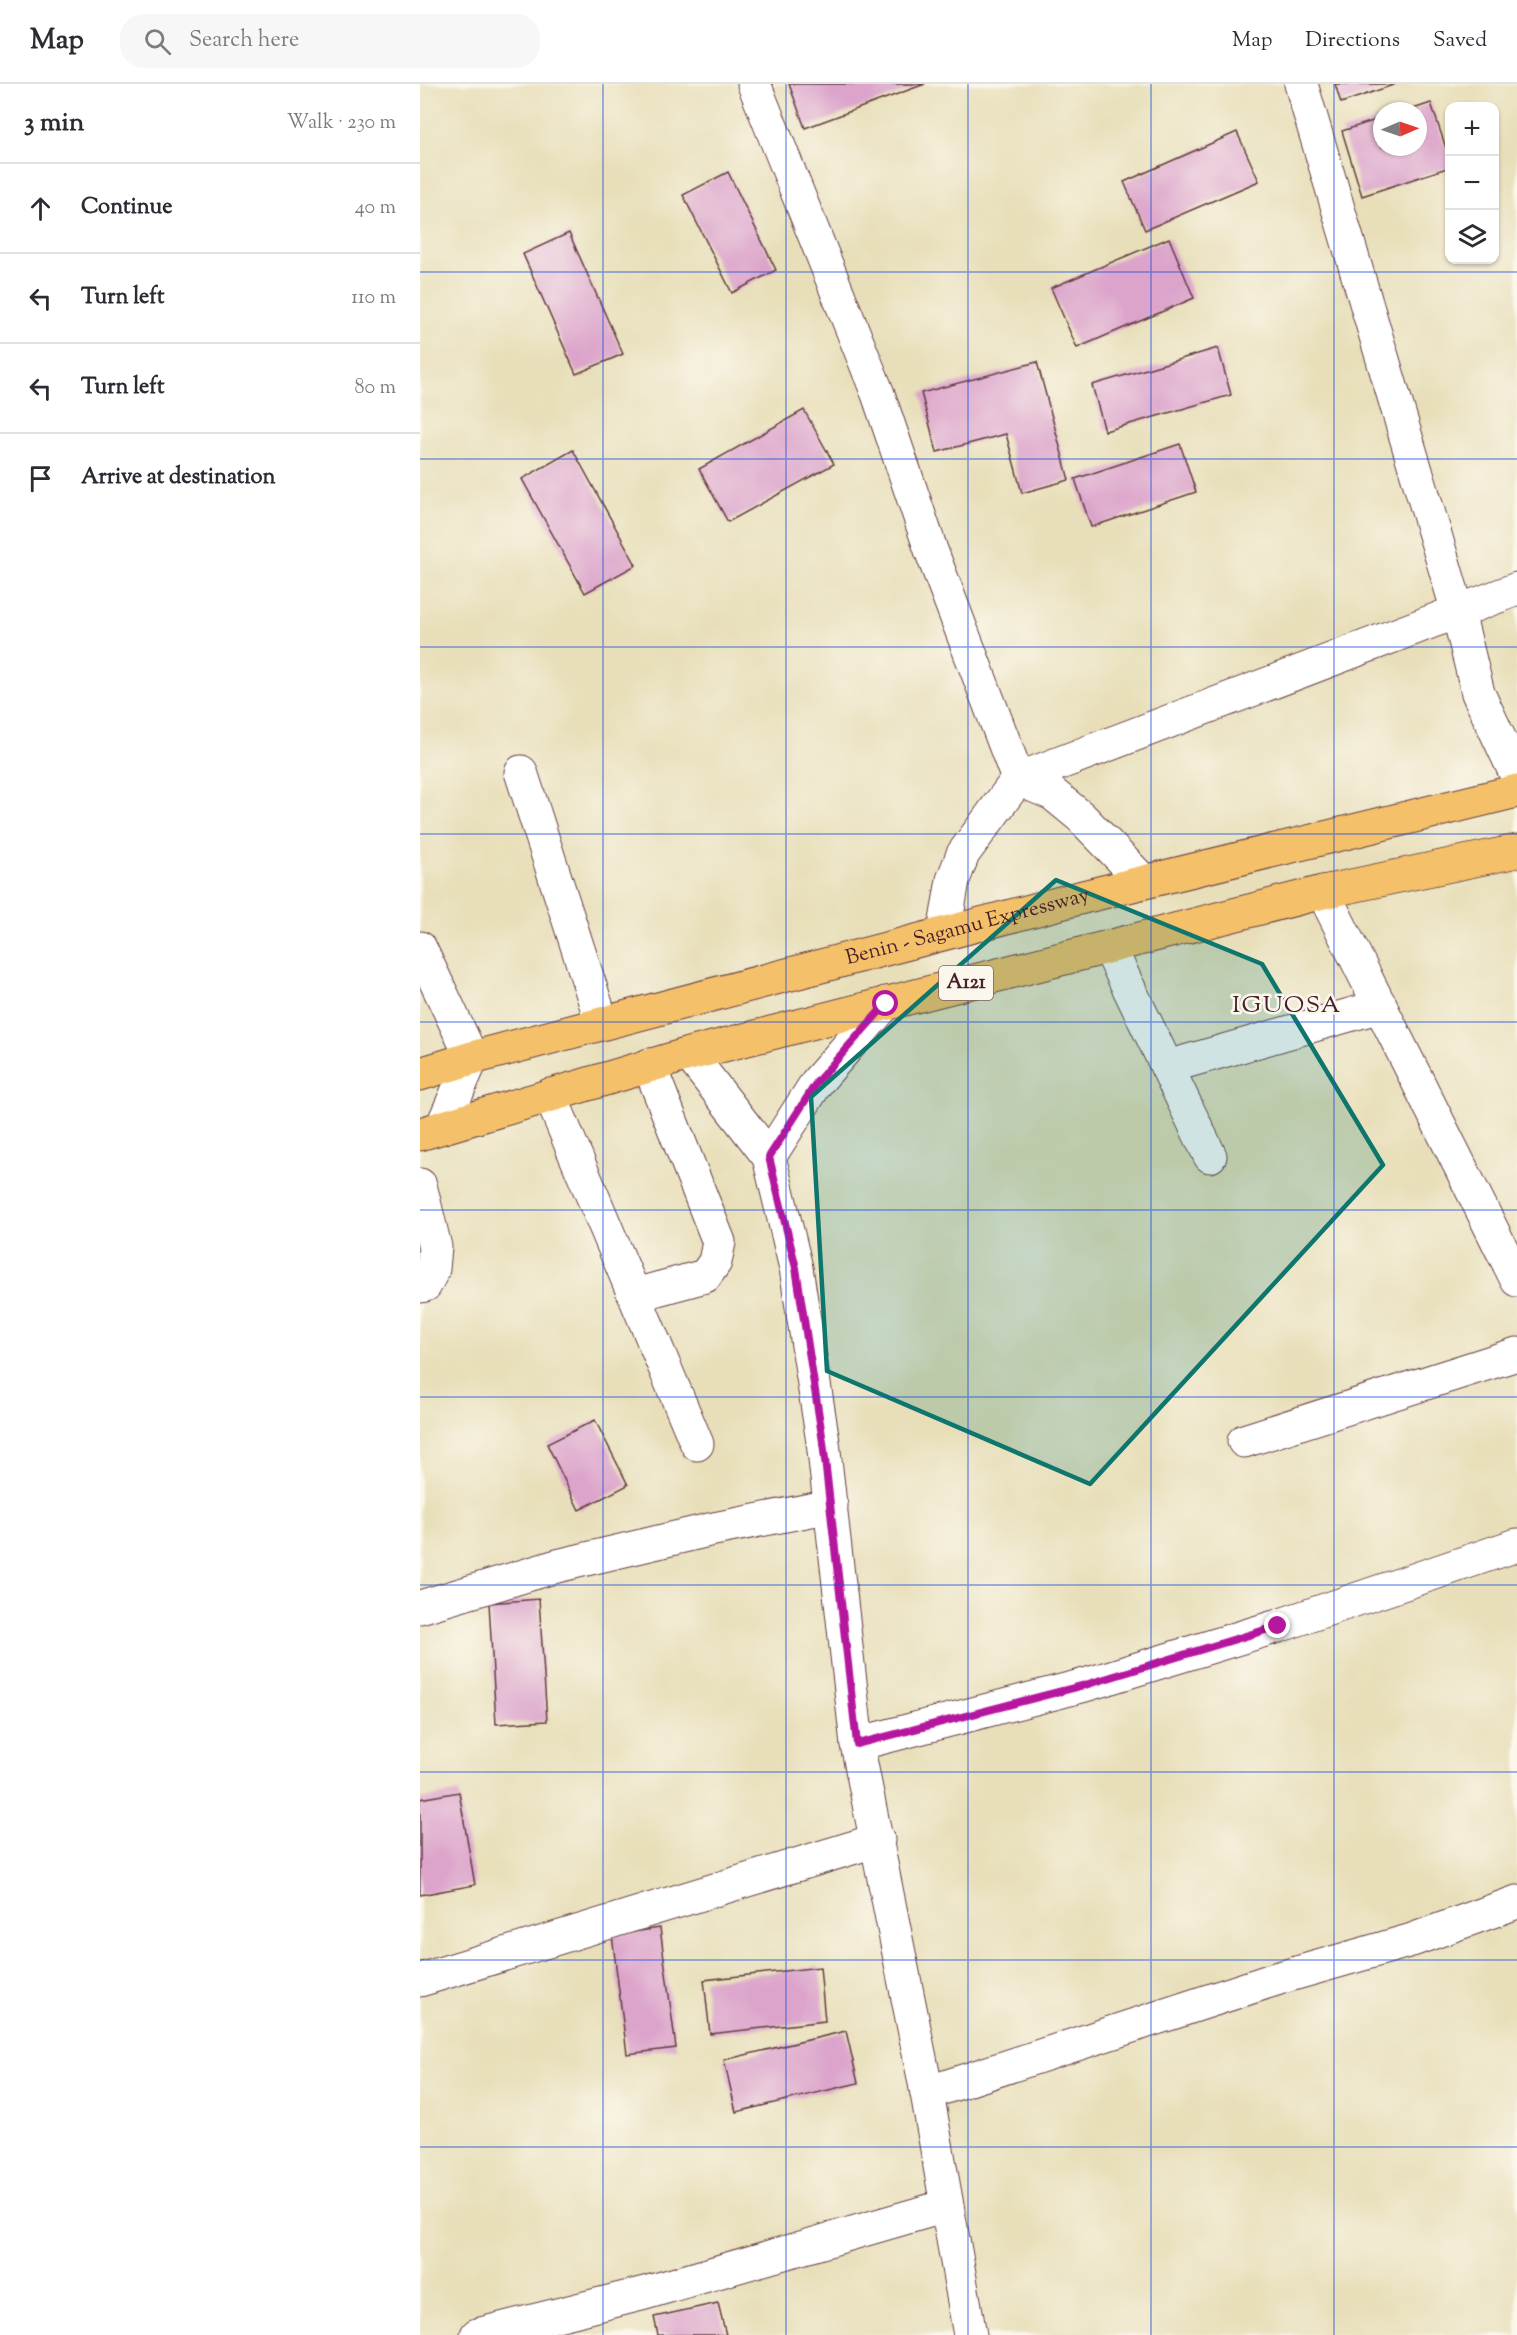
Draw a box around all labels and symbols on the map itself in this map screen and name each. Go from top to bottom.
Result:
north arrow [1373,102,1427,156]
street label: Benin - Sagamu Expressway [842,881,1093,974]
road number: A121 [939,966,993,1000]
district label: IGUOSA [1232,989,1342,1023]
route start [872,990,898,1016]
route end [1264,1612,1290,1638]

